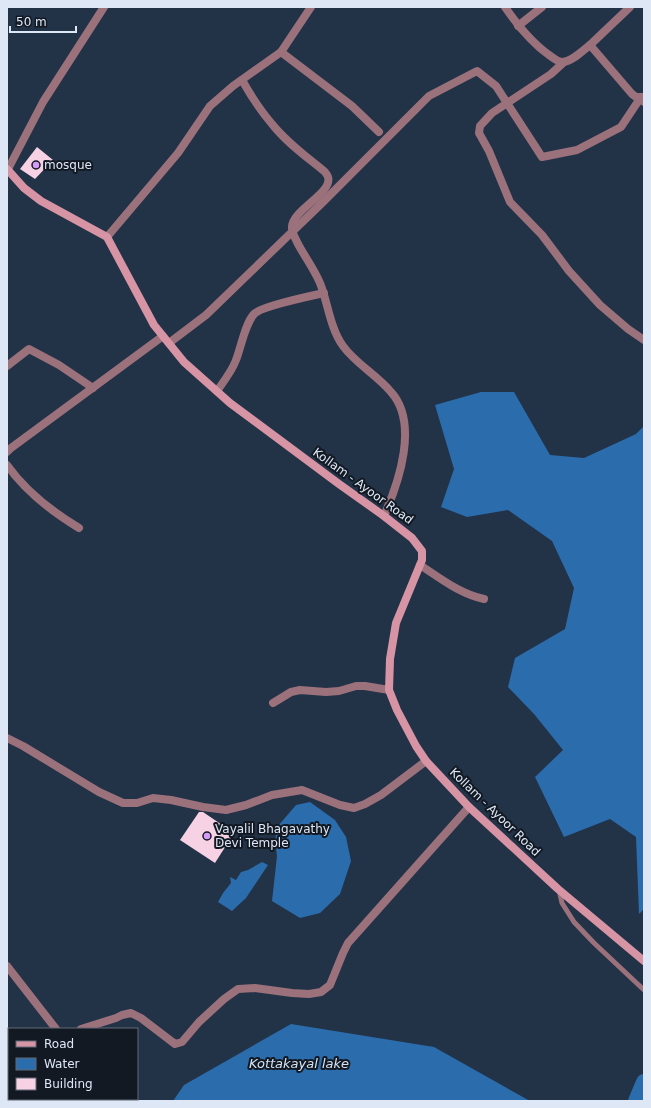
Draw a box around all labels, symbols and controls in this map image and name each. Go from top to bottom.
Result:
scale bar [10,8,76,34]
text: 50 m [16,15,47,29]
place label: mosque [44,158,92,172]
marker: mosque [31,160,41,170]
street label: Kollam - Ayoor Road [310,445,416,527]
street label: Kollam - Ayoor Road [447,765,543,859]
place label: Vayalil Bhagavathy Devi Temple [215,822,330,850]
marker: Vayalil Bhagavathy Devi Temple [202,831,212,841]
legend [8,1028,138,1100]
text: Road [44,1037,74,1051]
water label: Kottakayal lake [249,1056,349,1071]
text: Water [44,1057,80,1071]
text: Building [44,1077,93,1091]

